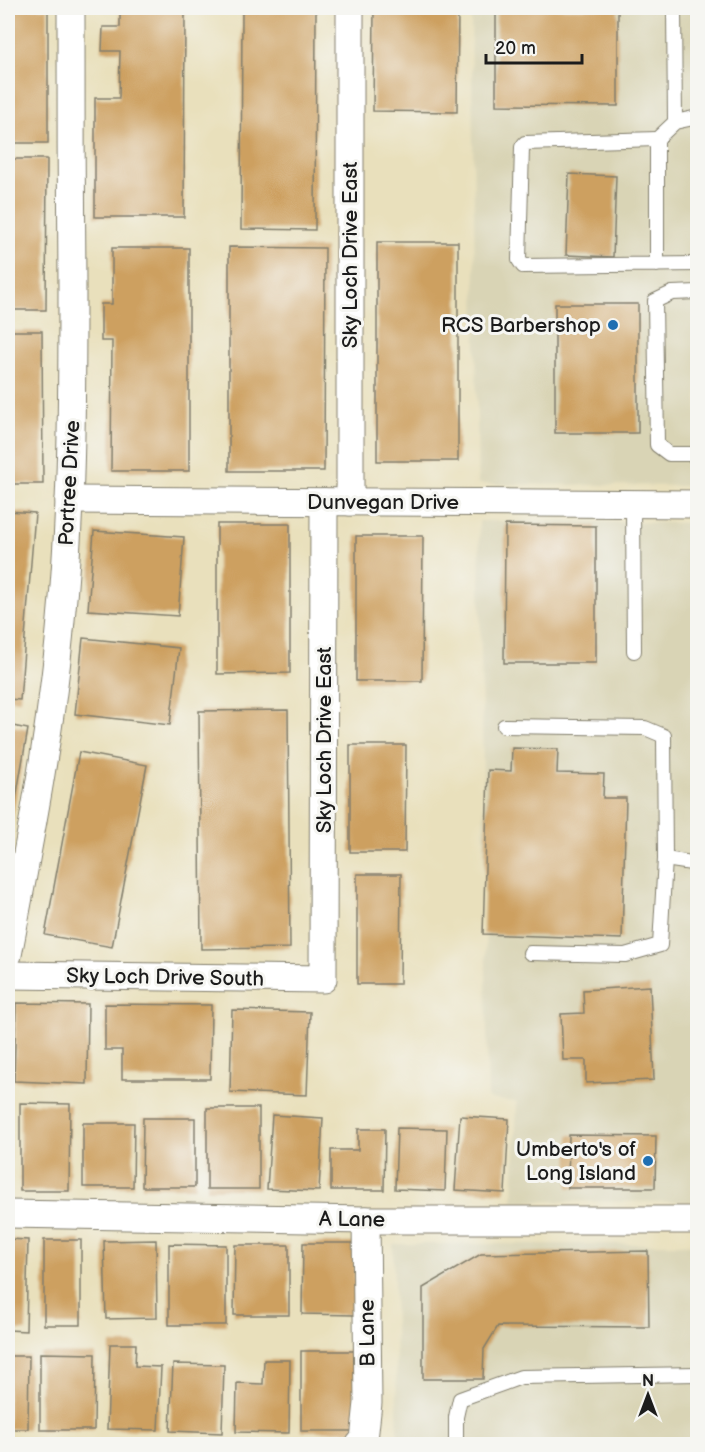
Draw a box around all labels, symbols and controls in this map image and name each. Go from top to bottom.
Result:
scale bar [486,27,582,65]
text: 20 m [495,38,536,59]
street label: Sky Loch Drive East [338,161,363,348]
place label: RCS Barbershop [441,313,601,338]
marker: RCS Barbershop [606,318,620,332]
street label: Portree Drive [54,420,85,546]
street label: Dunvegan Drive [307,490,459,515]
street label: Sky Loch Drive East [312,646,337,833]
street label: Sky Loch Drive South [66,963,264,992]
place label: Umberto's of Long Island [516,1137,637,1186]
marker: Umberto's of Long Island [641,1154,655,1168]
street label: A Lane [319,1206,385,1233]
street label: B Lane [354,1299,381,1367]
north arrow [618,1365,678,1425]
text: N [642,1372,654,1391]

